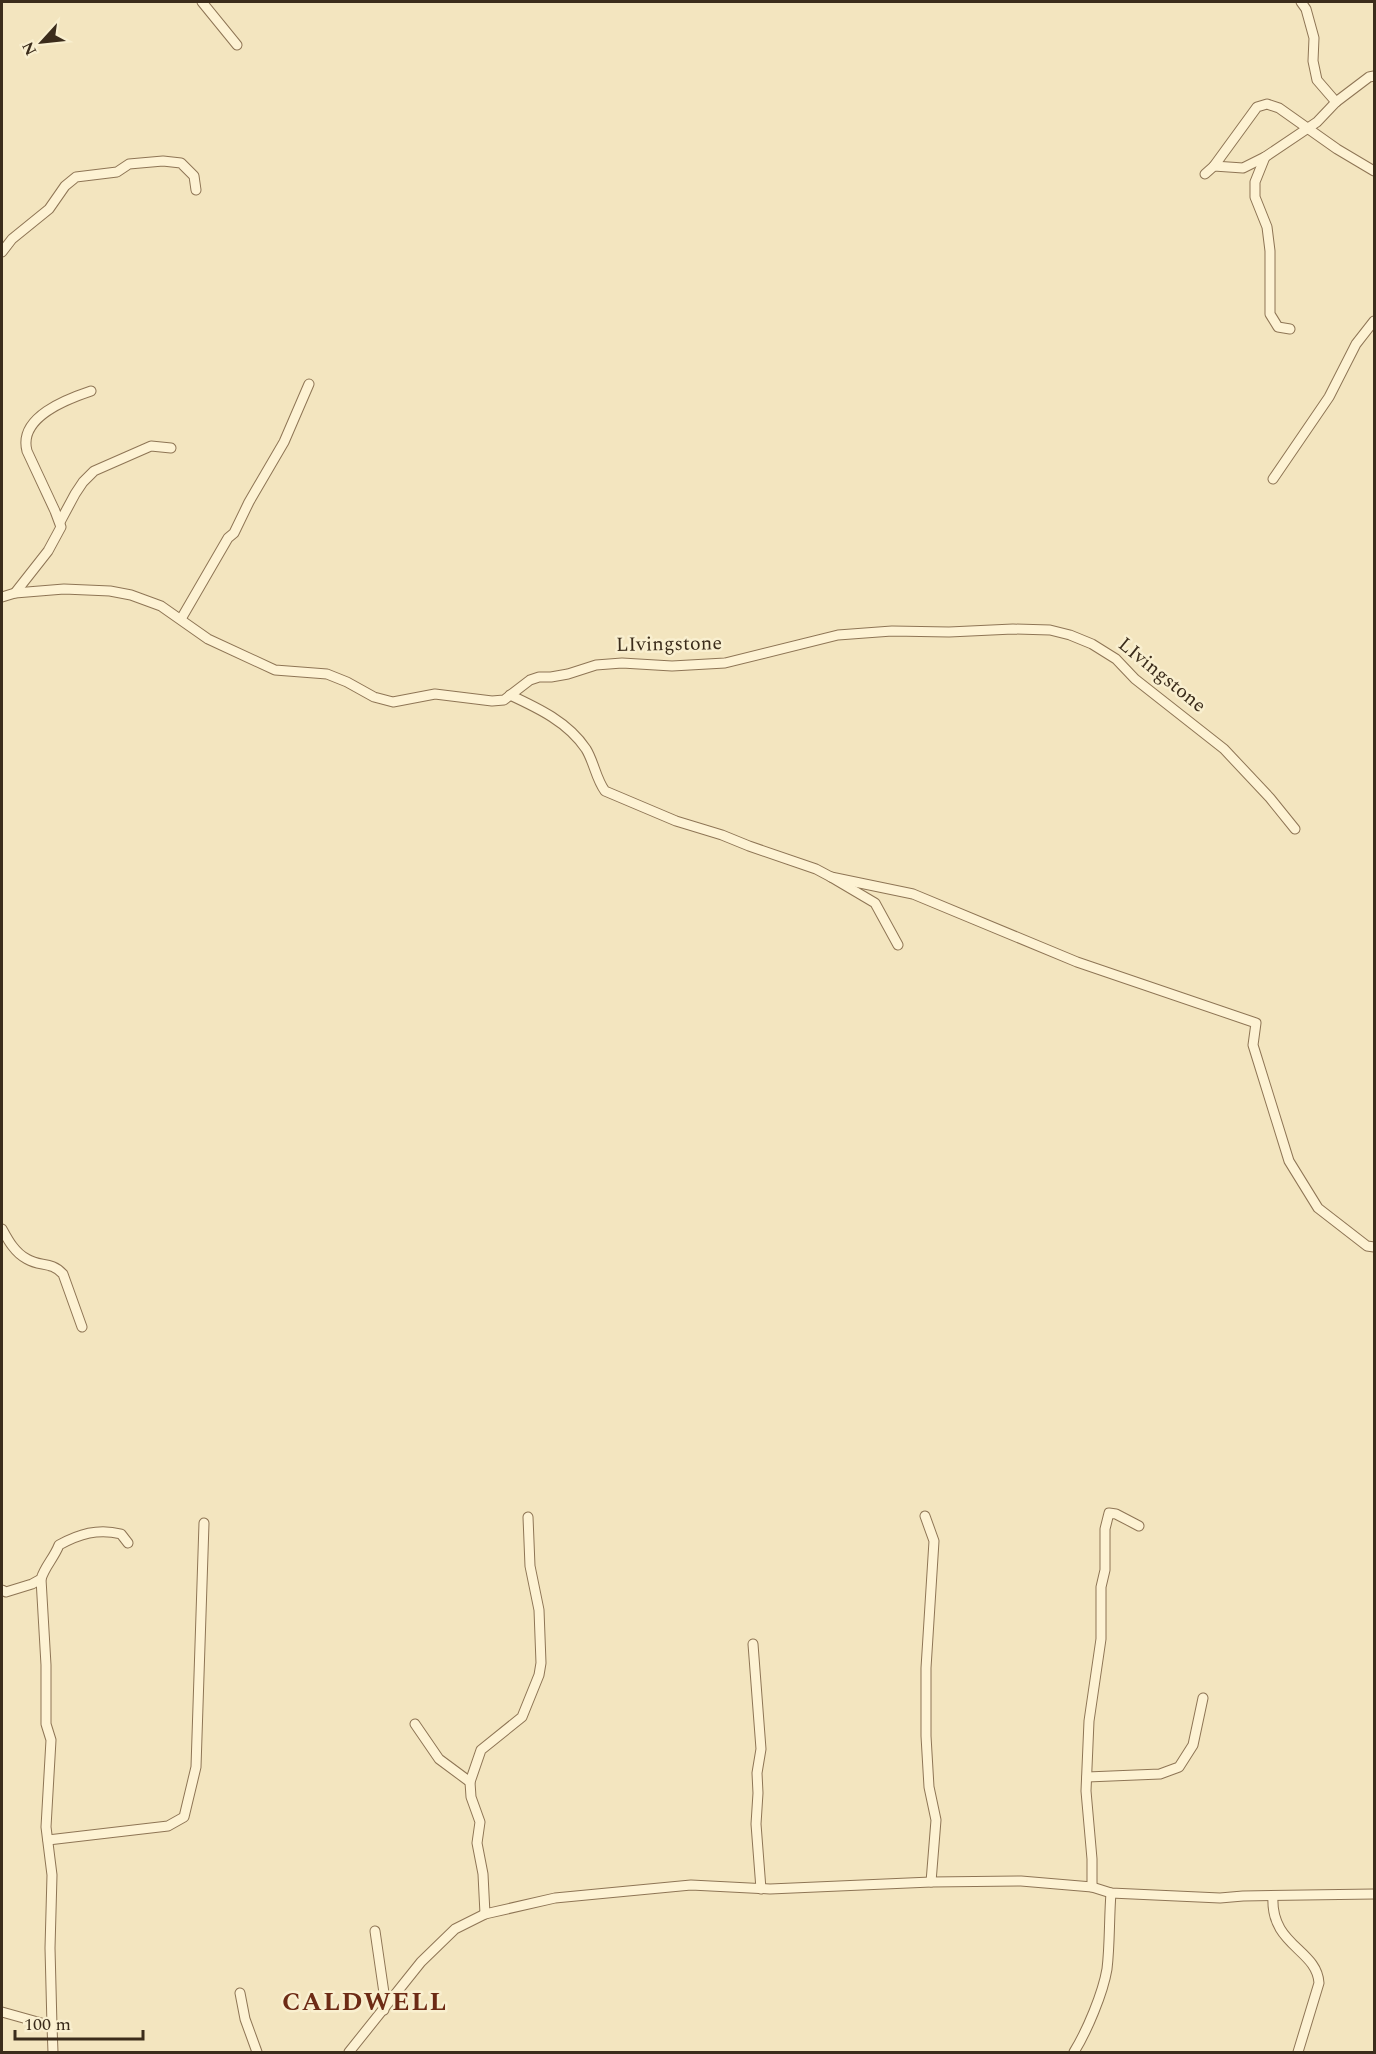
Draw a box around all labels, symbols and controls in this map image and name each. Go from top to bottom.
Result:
north arrow [12,12,72,72]
text: N [16,37,43,60]
street label: LIvingstone [616,628,722,660]
street label: LIvingstone [1111,630,1213,720]
district label: CALDWELL [282,1982,448,2022]
scale bar [15,2003,142,2041]
text: 100 m [24,2011,71,2038]

